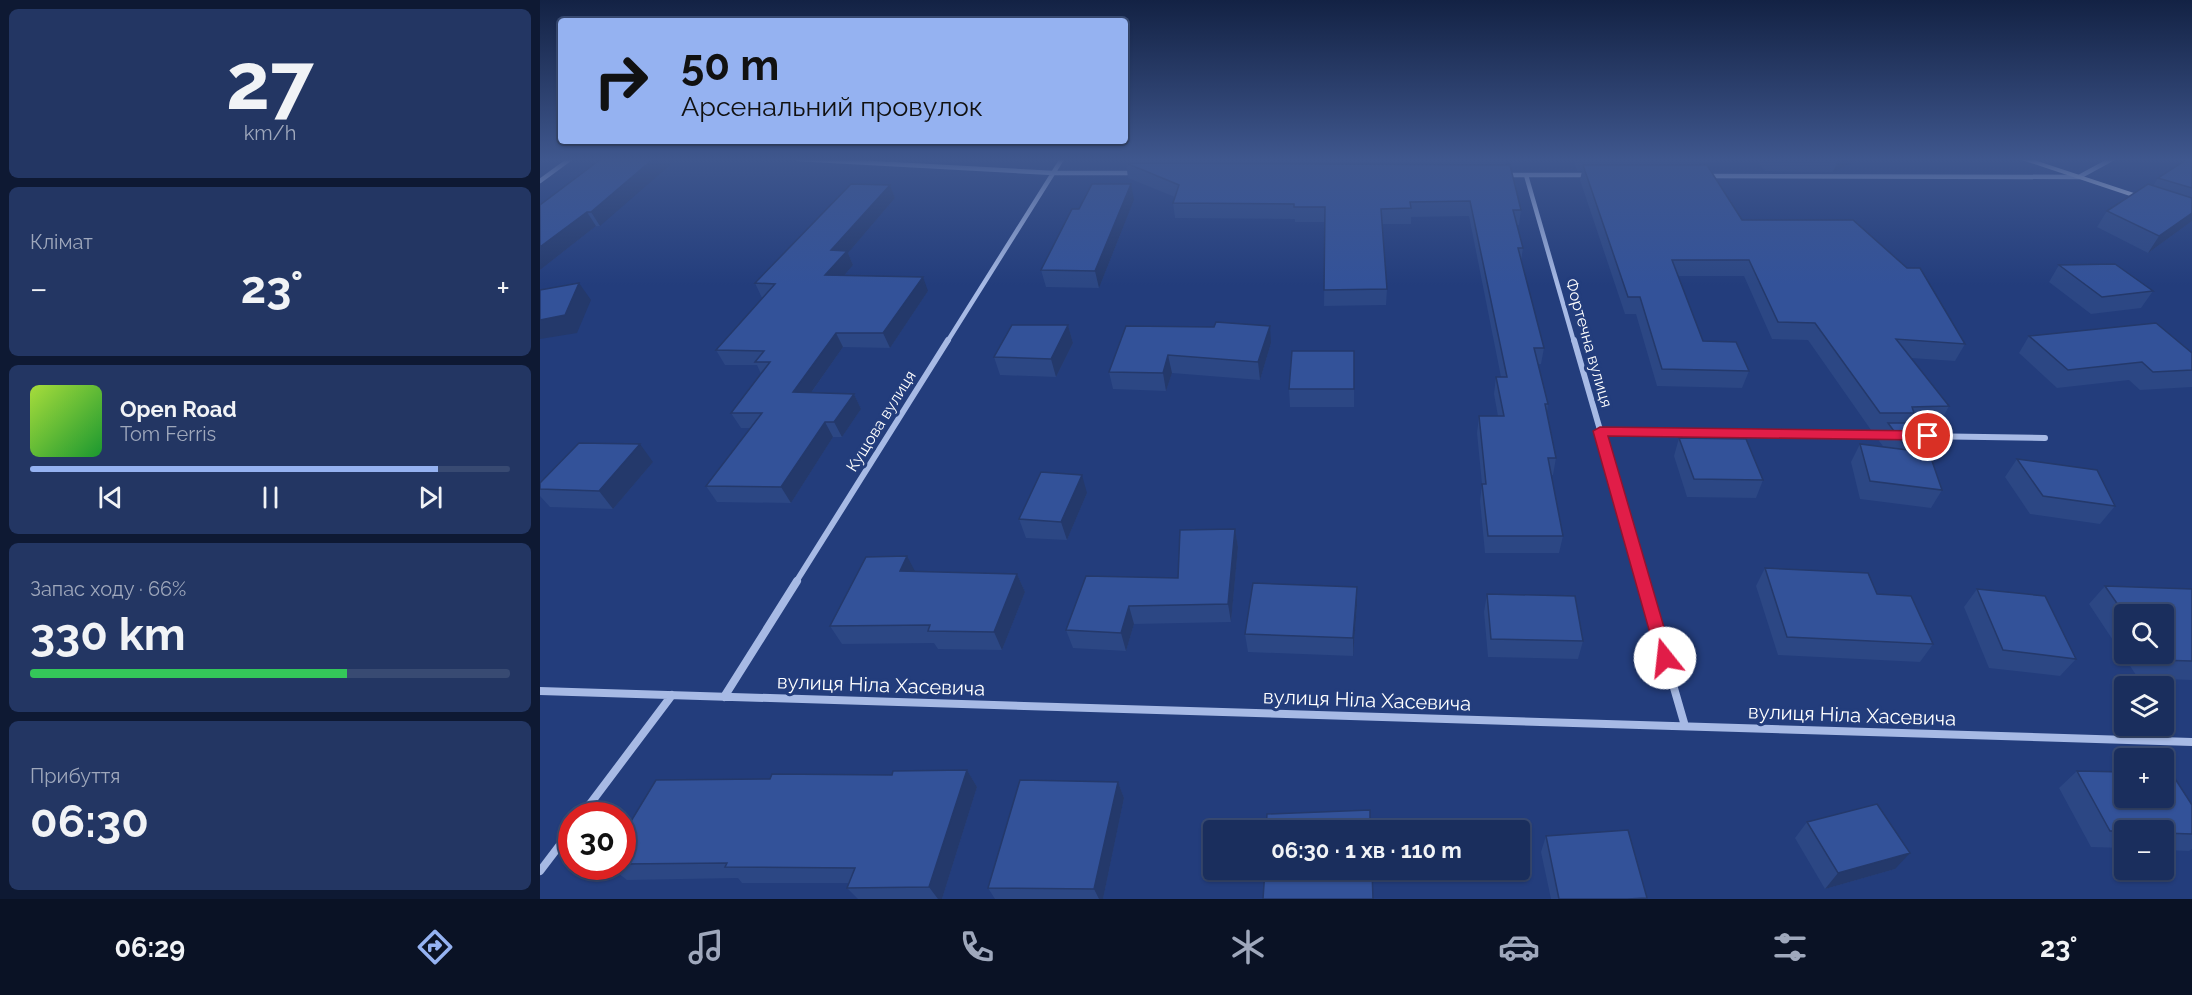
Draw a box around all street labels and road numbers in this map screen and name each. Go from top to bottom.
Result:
street label: Фортечна вулиця [1562,276,1616,410]
street label: Кущова вулиця [842,367,920,475]
street label: вулиця Ніла Хасевича [777,669,985,701]
street label: вулиця Ніла Хасевича [1263,684,1471,716]
street label: вулиця Ніла Хасевича [1748,699,1956,731]

